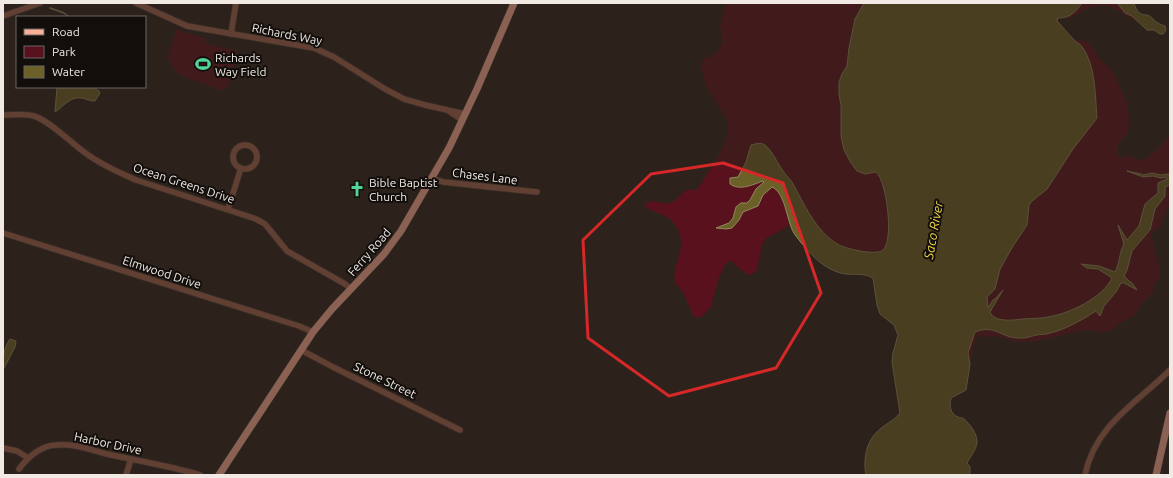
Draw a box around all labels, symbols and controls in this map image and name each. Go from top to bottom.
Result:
legend [16,16,146,88]
street label: Richards Way [251,21,323,47]
text: Road [52,25,80,38]
text: Park [52,45,76,58]
place label: Richards Way Field [215,51,267,78]
sports icon: Richards Way Field [194,55,212,73]
text: Water [52,65,85,78]
street label: Ocean Greens Drive [132,160,236,206]
street label: Chases Lane [451,166,519,186]
place label: Bible Baptist Church [369,176,438,203]
church icon: Bible Baptist Church [348,180,366,198]
water label: Saco River [921,199,945,261]
street label: Ferry Road [345,226,393,278]
street label: Elmwood Drive [121,253,203,291]
street label: Stone Street [352,359,419,401]
street label: Harbor Drive [73,429,143,457]

